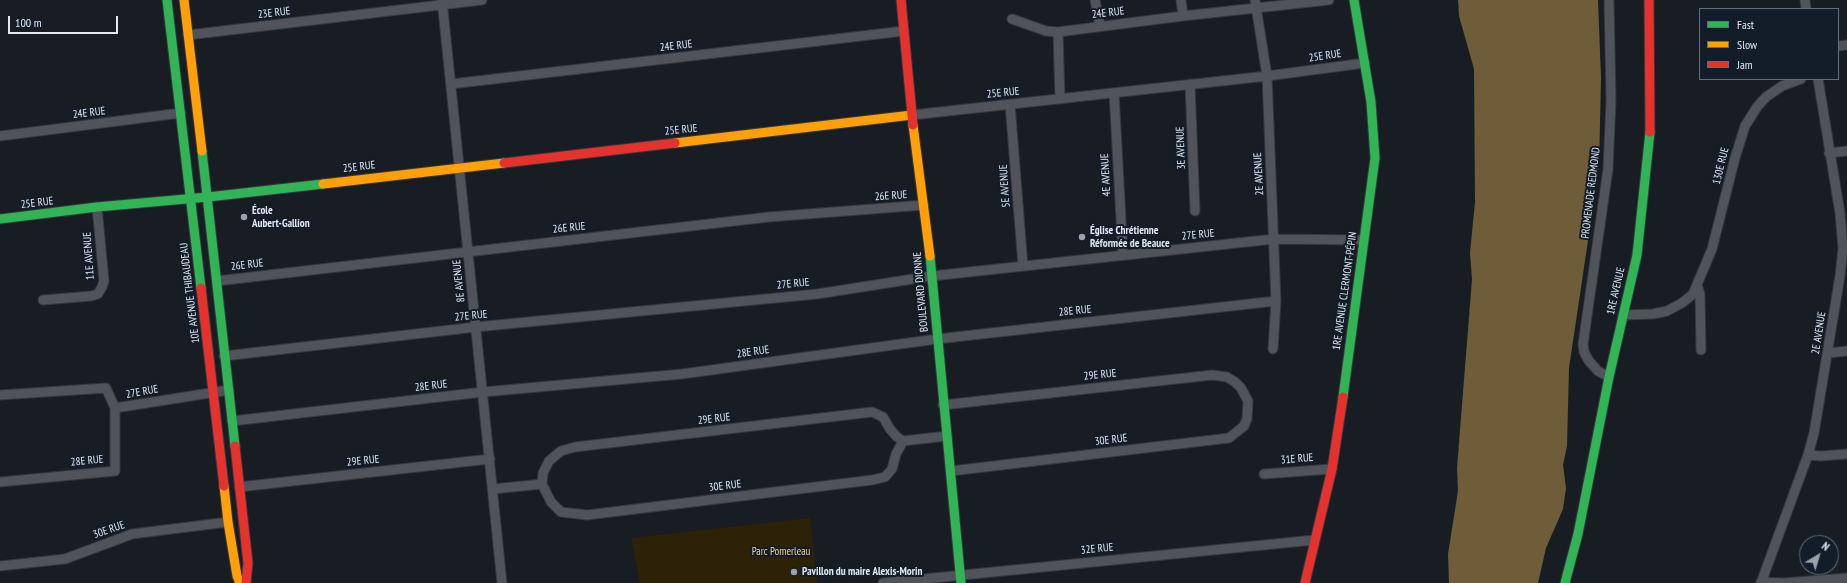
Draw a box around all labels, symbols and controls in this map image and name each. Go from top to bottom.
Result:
street label: 23E RUE [257,4,291,22]
street label: 24E RUE [1091,4,1125,22]
scale bar [10,8,120,34]
legend [1699,8,1839,80]
text: 100 m [15,15,42,30]
text: Fast [1737,17,1754,32]
street label: 24E RUE [659,37,693,55]
text: Slow [1737,37,1757,52]
street label: 25E RUE [1308,47,1342,65]
text: Jam [1737,57,1753,72]
street label: 25E RUE [986,85,1020,101]
street label: 24E RUE [72,104,106,122]
street label: 25E RUE [664,122,698,138]
street label: 3E AVENUE [1174,126,1188,170]
street label: PROMENADE REDMOND [1579,146,1603,240]
street label: 130E RUE [1710,146,1732,186]
street label: 2E AVENUE [1251,152,1267,196]
street label: 4E AVENUE [1098,153,1114,197]
street label: 25E RUE [342,158,376,176]
street label: 5E AVENUE [997,164,1013,208]
street label: 26E RUE [874,188,908,204]
street label: 25E RUE [20,194,54,212]
place label: École Aubert-Gallion [252,204,310,230]
marker: École Aubert-Gallion [239,212,249,222]
street label: 26E RUE [552,220,586,236]
place label: Église Chrétienne Réformée de Beauce [1090,224,1170,250]
street label: 27E RUE [1181,227,1215,243]
street label: 1RE AVENUE CLERMONT-PÉPIN [1330,231,1360,351]
street label: 11E AVENUE [81,232,97,280]
marker: Église Chrétienne Réformée de Beauce [1077,232,1087,242]
street label: 10E AVENUE THIBAUDEAU [177,242,203,344]
street label: BOULEVARD DIONNE [911,251,931,333]
street label: 26E RUE [230,256,264,274]
street label: 8E AVENUE [450,259,468,303]
street label: 1RE AVENUE [1604,266,1628,316]
street label: 27E RUE [776,276,810,292]
street label: 28E RUE [1058,303,1092,319]
street label: 27E RUE [454,308,488,324]
street label: 2E AVENUE [1809,311,1829,355]
street label: 28E RUE [736,343,770,361]
street label: 29E RUE [1083,367,1117,383]
street label: 28E RUE [414,377,448,395]
street label: 27E RUE [125,383,159,401]
street label: 29E RUE [697,410,731,428]
street label: 30E RUE [1094,431,1128,449]
street label: 31E RUE [1280,451,1314,467]
street label: 28E RUE [70,453,104,469]
street label: 29E RUE [346,453,380,469]
street label: 30E RUE [708,477,742,495]
street label: 30E RUE [91,518,127,542]
north arrow [1799,535,1839,575]
text: N [1819,539,1832,554]
street label: 32E RUE [1080,541,1114,557]
park label: Parc Pomerleau [752,545,810,559]
place label: Pavillon du maire Alexis-Morin [802,565,922,579]
marker: Pavillon du maire Alexis-Morin [789,567,799,577]

